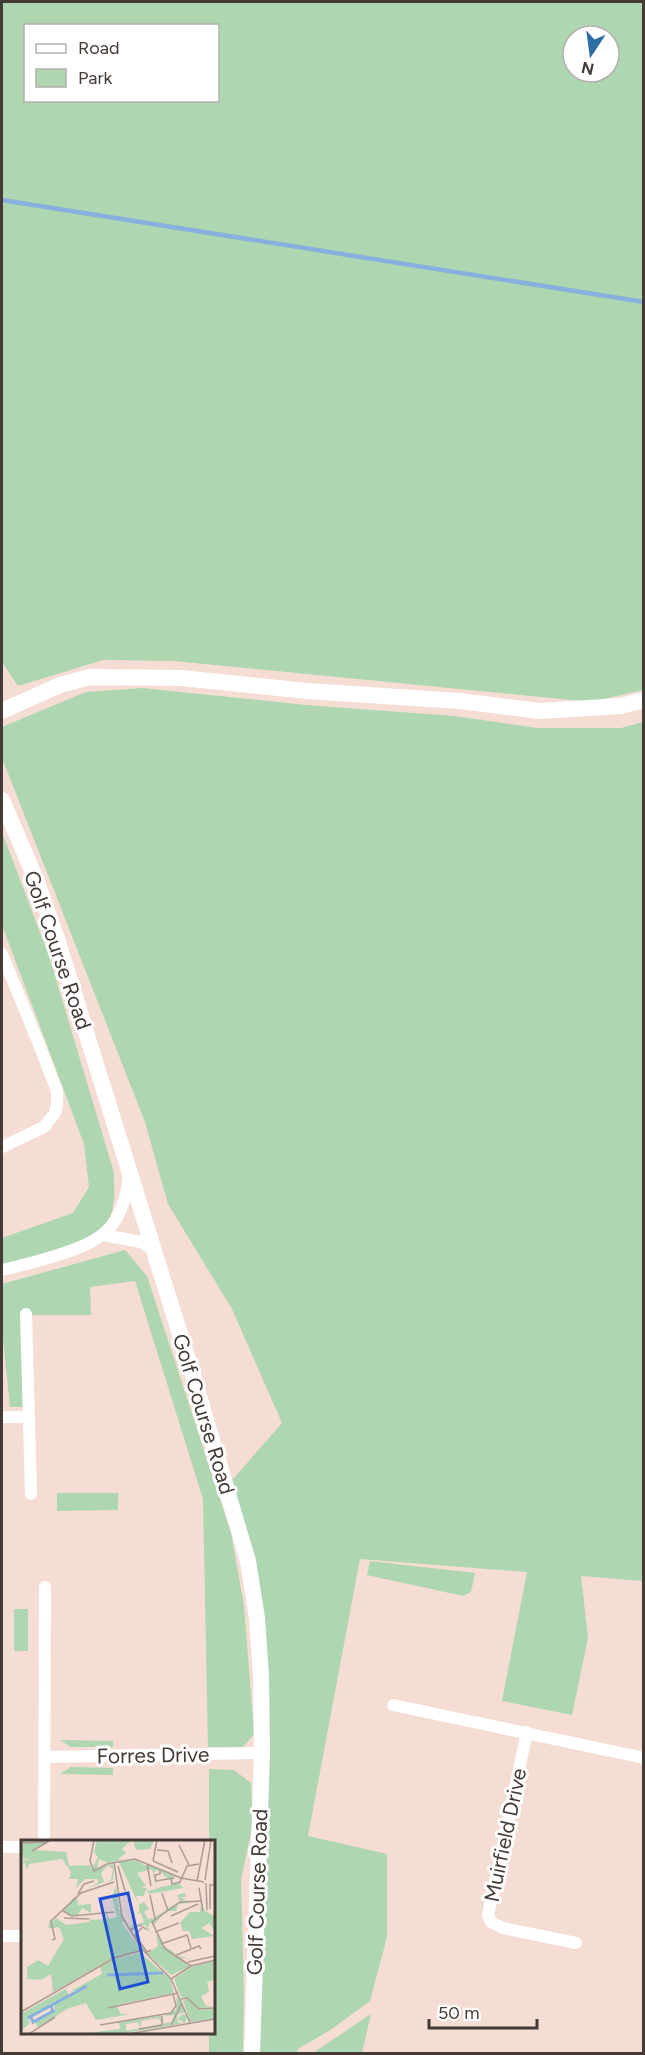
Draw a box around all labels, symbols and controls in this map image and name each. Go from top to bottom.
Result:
legend [24,24,219,102]
north arrow [561,24,621,84]
text: Road [78,37,119,59]
text: N [580,57,596,79]
text: Park [78,67,113,89]
street label: Golf Course Road [19,867,97,1033]
street label: Golf Course Road [168,1331,240,1497]
street label: Forres Drive [96,1742,210,1768]
street label: Muirfield Drive [479,1766,531,1904]
street label: Golf Course Road [242,1808,272,1976]
inset map [21,1840,214,2034]
scale bar [429,1992,537,2030]
text: 50 m [438,2002,480,2024]

